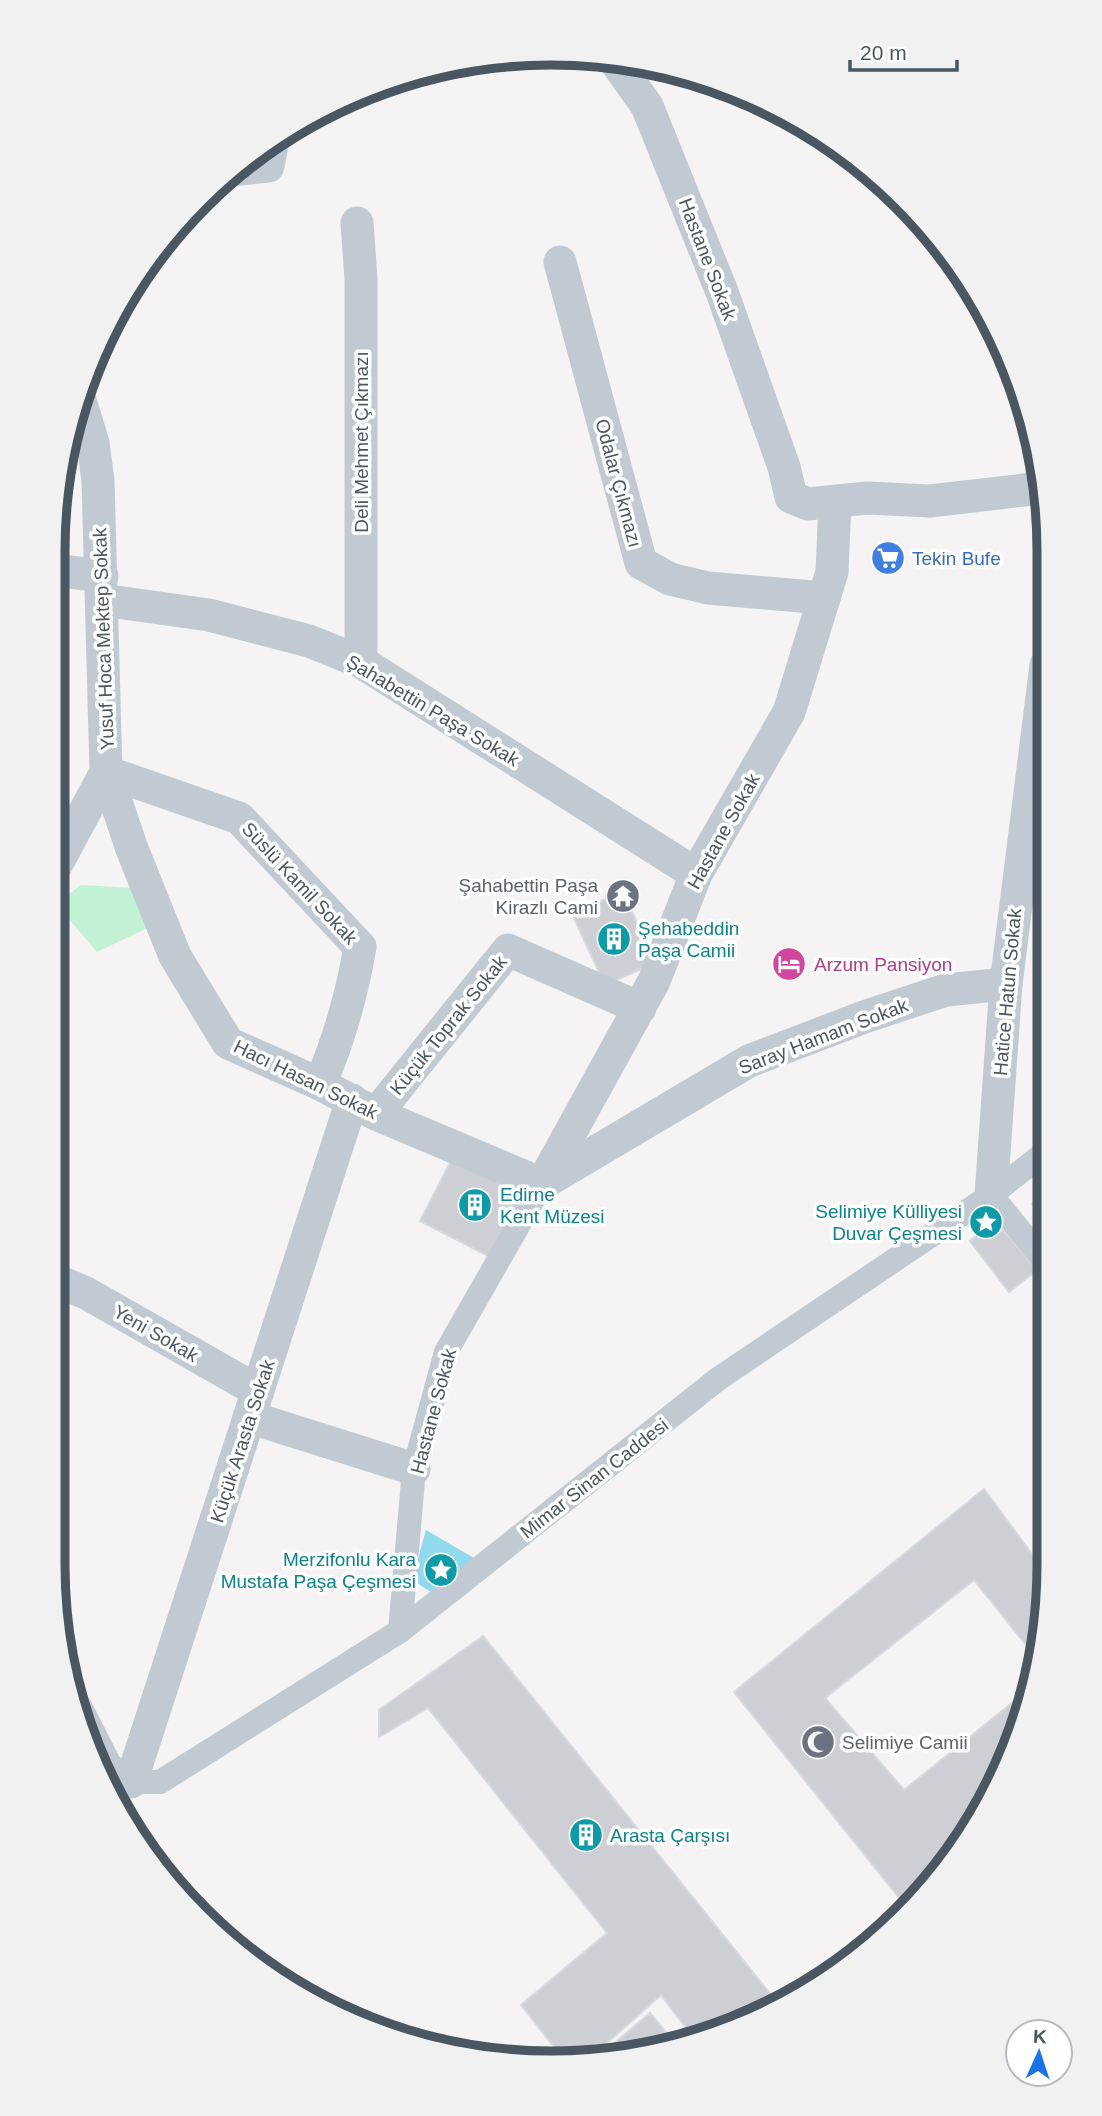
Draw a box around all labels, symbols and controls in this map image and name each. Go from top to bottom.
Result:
scale bar [850,28,957,72]
text: 20 m [860,41,907,64]
street label: Hastane Sokak [675,195,741,324]
street label: Deli Mehmet Çıkmazı [351,351,372,533]
street label: Odalar Çıkmazı [591,417,646,550]
street label: Yusuf Hoca Mektep Sokak [89,527,118,751]
supermarket icon: Tekin Bufe [869,539,907,577]
place label: Tekin Bufe [912,548,1001,569]
street label: Şahabettin Paşa Sokak [343,651,523,771]
street label: Hastane Sokak [683,769,764,893]
street label: Süslü Kamil Sokak [238,818,362,949]
place label: Şahabettin Paşa Kirazlı Cami [459,875,598,918]
temple icon: Şahabettin Paşa Kirazlı Cami [604,877,642,915]
street label: Hatice Hatun Sokak [990,907,1025,1077]
place label: Şehabeddin Paşa Camii [638,918,739,961]
building icon: Şehabeddin Paşa Camii [595,920,633,958]
hotel icon: Arzum Pansiyon [770,945,808,983]
street label: Küçük Toprak Sokak [386,951,511,1099]
place label: Arzum Pansiyon [814,954,952,975]
street label: Saray Hamam Sokak [736,994,911,1078]
street label: Hacı Hasan Sokak [230,1036,382,1124]
place label: Edirne Kent Müzesi [500,1184,605,1227]
building icon: Edirne Kent Müzesi [456,1186,494,1224]
place label: Selimiye Külliyesi Duvar Çeşmesi [815,1201,962,1244]
place icon: Selimiye Külliyesi Duvar Çeşmesi [967,1203,1005,1241]
street label: Yeni Sokak [110,1301,202,1366]
street label: Hastane Sokak [407,1346,460,1476]
street label: Küçük Arasta Sokak [206,1357,279,1525]
street label: Mimar Sinan Caddesi [516,1414,672,1543]
place label: Merzifonlu Kara Mustafa Paşa Çeşmesi [221,1549,416,1592]
place icon: Merzifonlu Kara Mustafa Paşa Çeşmesi [422,1551,460,1589]
mosque icon: Selimiye Camii [799,1723,837,1761]
place label: Selimiye Camii [842,1732,968,1753]
building icon: Arasta Çarşısı [567,1816,605,1854]
place label: Arasta Çarşısı [610,1825,730,1846]
north arrow [1004,2018,1074,2088]
text: K [1032,2026,1048,2047]

